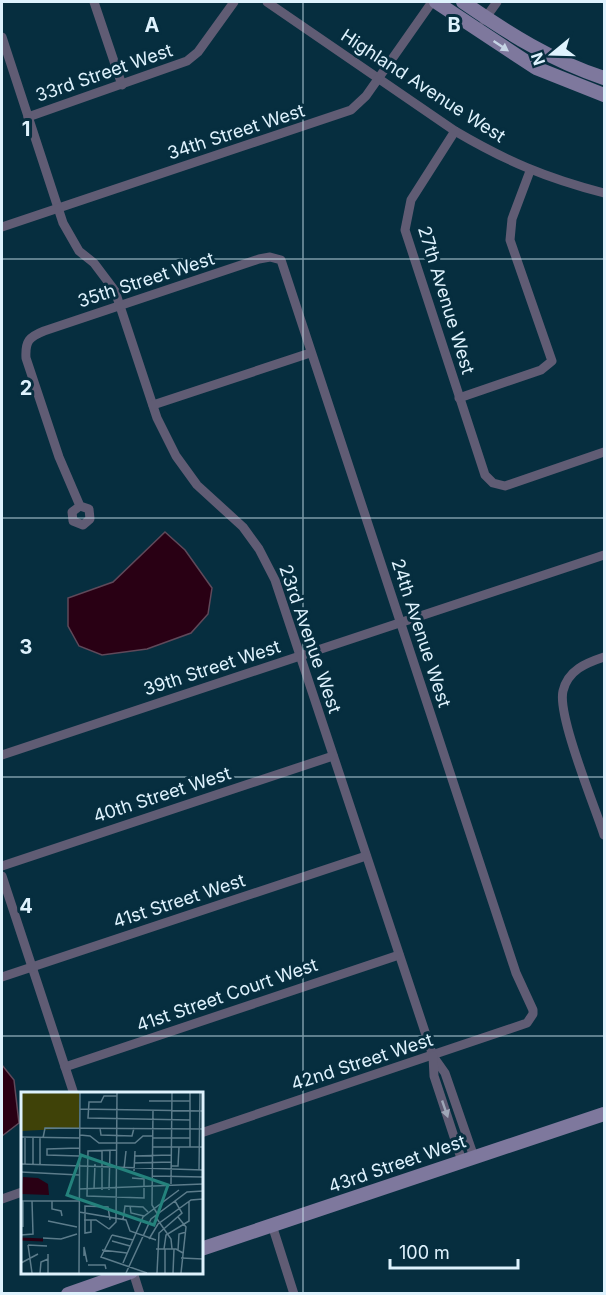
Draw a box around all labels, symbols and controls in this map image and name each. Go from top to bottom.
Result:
text: A [145,13,160,37]
text: B [447,13,461,37]
north arrow [522,24,582,84]
street label: Highland Avenue West [337,25,509,147]
street label: 33rd Street West [33,39,175,106]
one-way arrow [493,41,510,52]
text: N [526,50,549,68]
street label: 34th Street West [165,99,307,164]
text: 1 [22,117,30,141]
street label: 27th Avenue West [414,223,479,377]
street label: 35th Street West [75,248,217,311]
text: 2 [20,376,32,400]
street label: 24th Avenue West [388,556,455,710]
street label: 23rd Avenue West [275,562,346,716]
text: 3 [20,635,32,659]
street label: 39th Street West [141,635,283,700]
street label: 40th Street West [90,762,233,827]
street label: 41st Street West [110,869,248,932]
text: 4 [19,894,33,918]
street label: 41st Street Court West [133,954,320,1035]
street label: 42nd Street West [288,1029,436,1094]
inset map [21,1092,202,1274]
one-way arrow [441,1100,450,1118]
street label: 43rd Street West [325,1130,468,1197]
scale bar [390,1232,518,1270]
text: 100 m [399,1242,450,1263]

